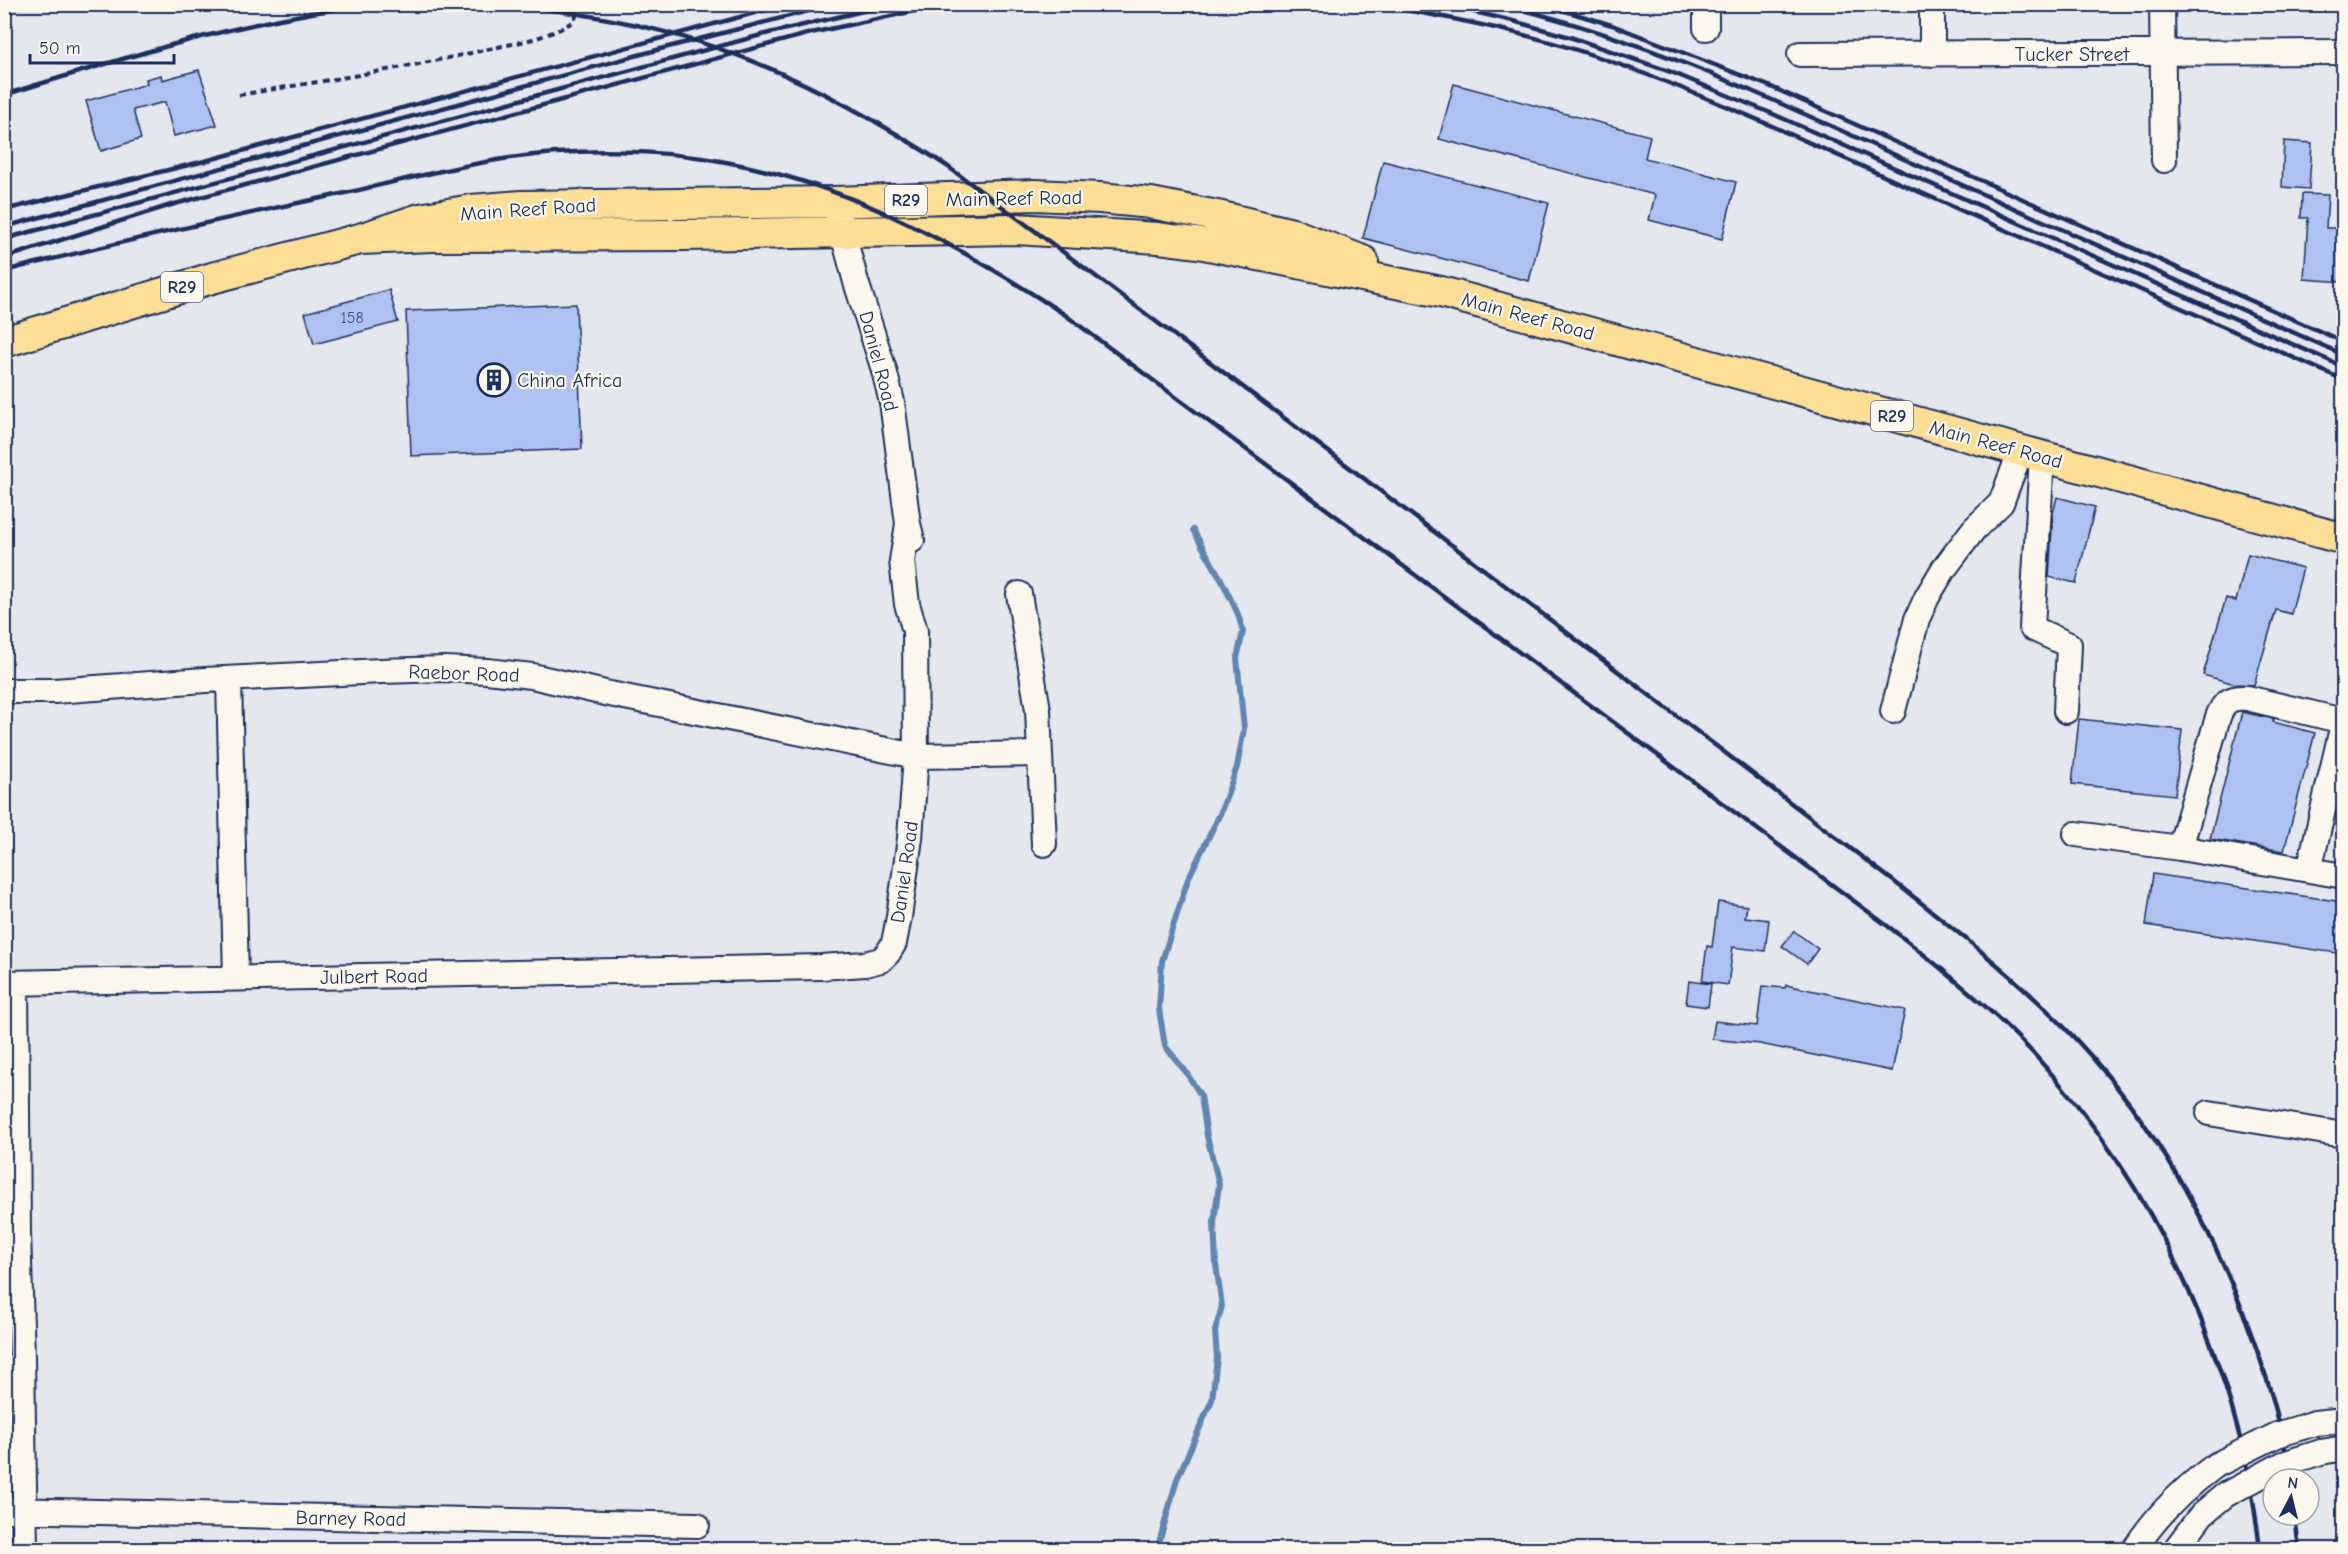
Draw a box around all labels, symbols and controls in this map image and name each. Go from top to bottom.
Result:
scale bar [30,27,174,65]
text: 50 m [39,38,81,59]
street label: Tucker Street [2015,43,2130,66]
road number: R29 [885,185,927,215]
street label: Main Reef Road [946,186,1082,211]
street label: Main Reef Road [459,193,597,226]
road number: R29 [161,272,203,302]
street label: Main Reef Road [1459,288,1597,345]
house number: 158 [340,309,364,327]
street label: Daniel Road [854,309,903,414]
building icon: China Africa [476,362,512,398]
place label: China Africa [517,369,622,392]
road number: R29 [1871,401,1913,431]
street label: Main Reef Road [1927,416,2065,473]
street label: Raebor Road [408,660,520,687]
street label: Daniel Road [886,820,923,925]
street label: Julbert Road [320,964,428,989]
north arrow [2261,1467,2321,1527]
text: N [2286,1474,2299,1493]
street label: Barney Road [296,1506,406,1531]

